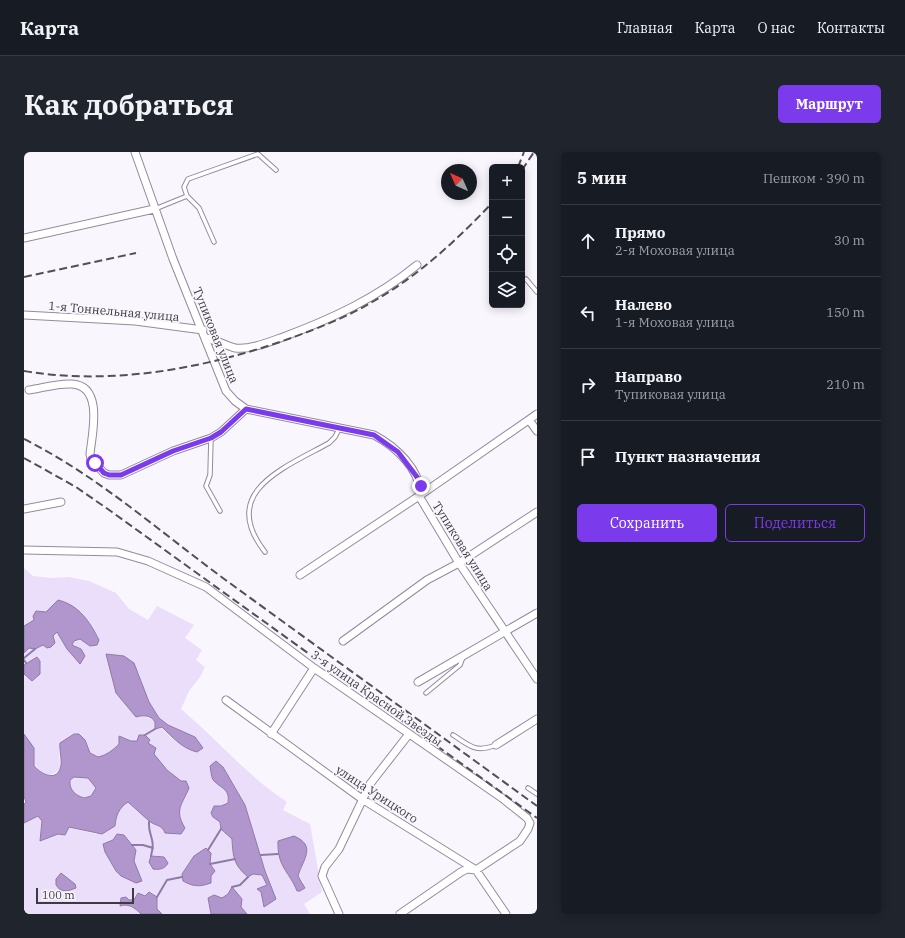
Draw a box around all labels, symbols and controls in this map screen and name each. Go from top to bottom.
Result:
text: Карта [20,16,79,40]
text: Главная [617,19,673,37]
text: Карта [695,19,736,37]
text: О нас [758,19,795,37]
text: Контакты [817,19,885,37]
button: Маршрут [778,85,881,123]
text: Как добраться [24,86,234,123]
north arrow [441,164,477,200]
map controls [489,164,525,308]
button: + [489,164,525,200]
text: 5 мин [577,167,627,189]
text: Пешком · 390 m [763,170,865,187]
button: − [489,200,525,236]
text: Прямо [615,223,666,242]
icon: ahead [577,230,599,252]
text: 30 m [834,232,865,249]
button: locate [489,236,525,272]
text: 2-я Моховая улица [615,242,735,259]
button: layers [489,272,525,308]
street label: Тупиковая улица [190,285,242,386]
text: Налево [615,295,672,314]
street label: 1-я Тоннельная улица [48,298,181,324]
icon: left [577,302,599,324]
text: 150 m [826,304,865,321]
text: 1-я Моховая улица [615,314,735,331]
text: Направо [615,367,682,386]
icon: right [577,374,599,396]
text: 210 m [826,376,865,393]
text: Тупиковая улица [615,386,726,403]
icon: arrive [577,446,599,468]
text: Пункт назначения [615,447,761,466]
route start [86,454,104,472]
route end [412,477,430,495]
street label: Тупиковая улица [430,499,497,594]
button: Сохранить [577,504,717,542]
button: Поделиться [725,504,865,542]
street label: 3-я улица Красной Звезды [308,647,446,749]
street label: улица Урицкого [333,762,421,826]
scale bar [36,886,134,905]
text: 100 m [42,888,75,902]

